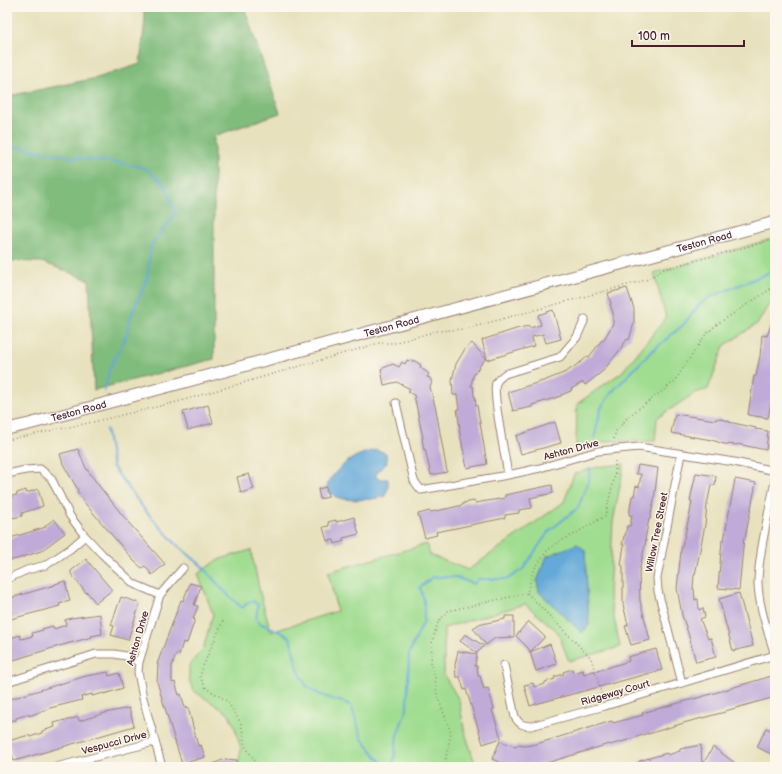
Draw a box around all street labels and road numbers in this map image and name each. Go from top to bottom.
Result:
street label: Teston Road [675,229,734,255]
street label: Teston Road [363,314,421,340]
street label: Teston Road [50,398,108,425]
street label: Ashton Drive [542,437,600,463]
street label: Willow Tree Street [643,491,671,573]
street label: Ashton Drive [124,609,152,667]
street label: Ridgeway Court [580,677,651,708]
street label: Vespucci Drive [80,729,148,757]

